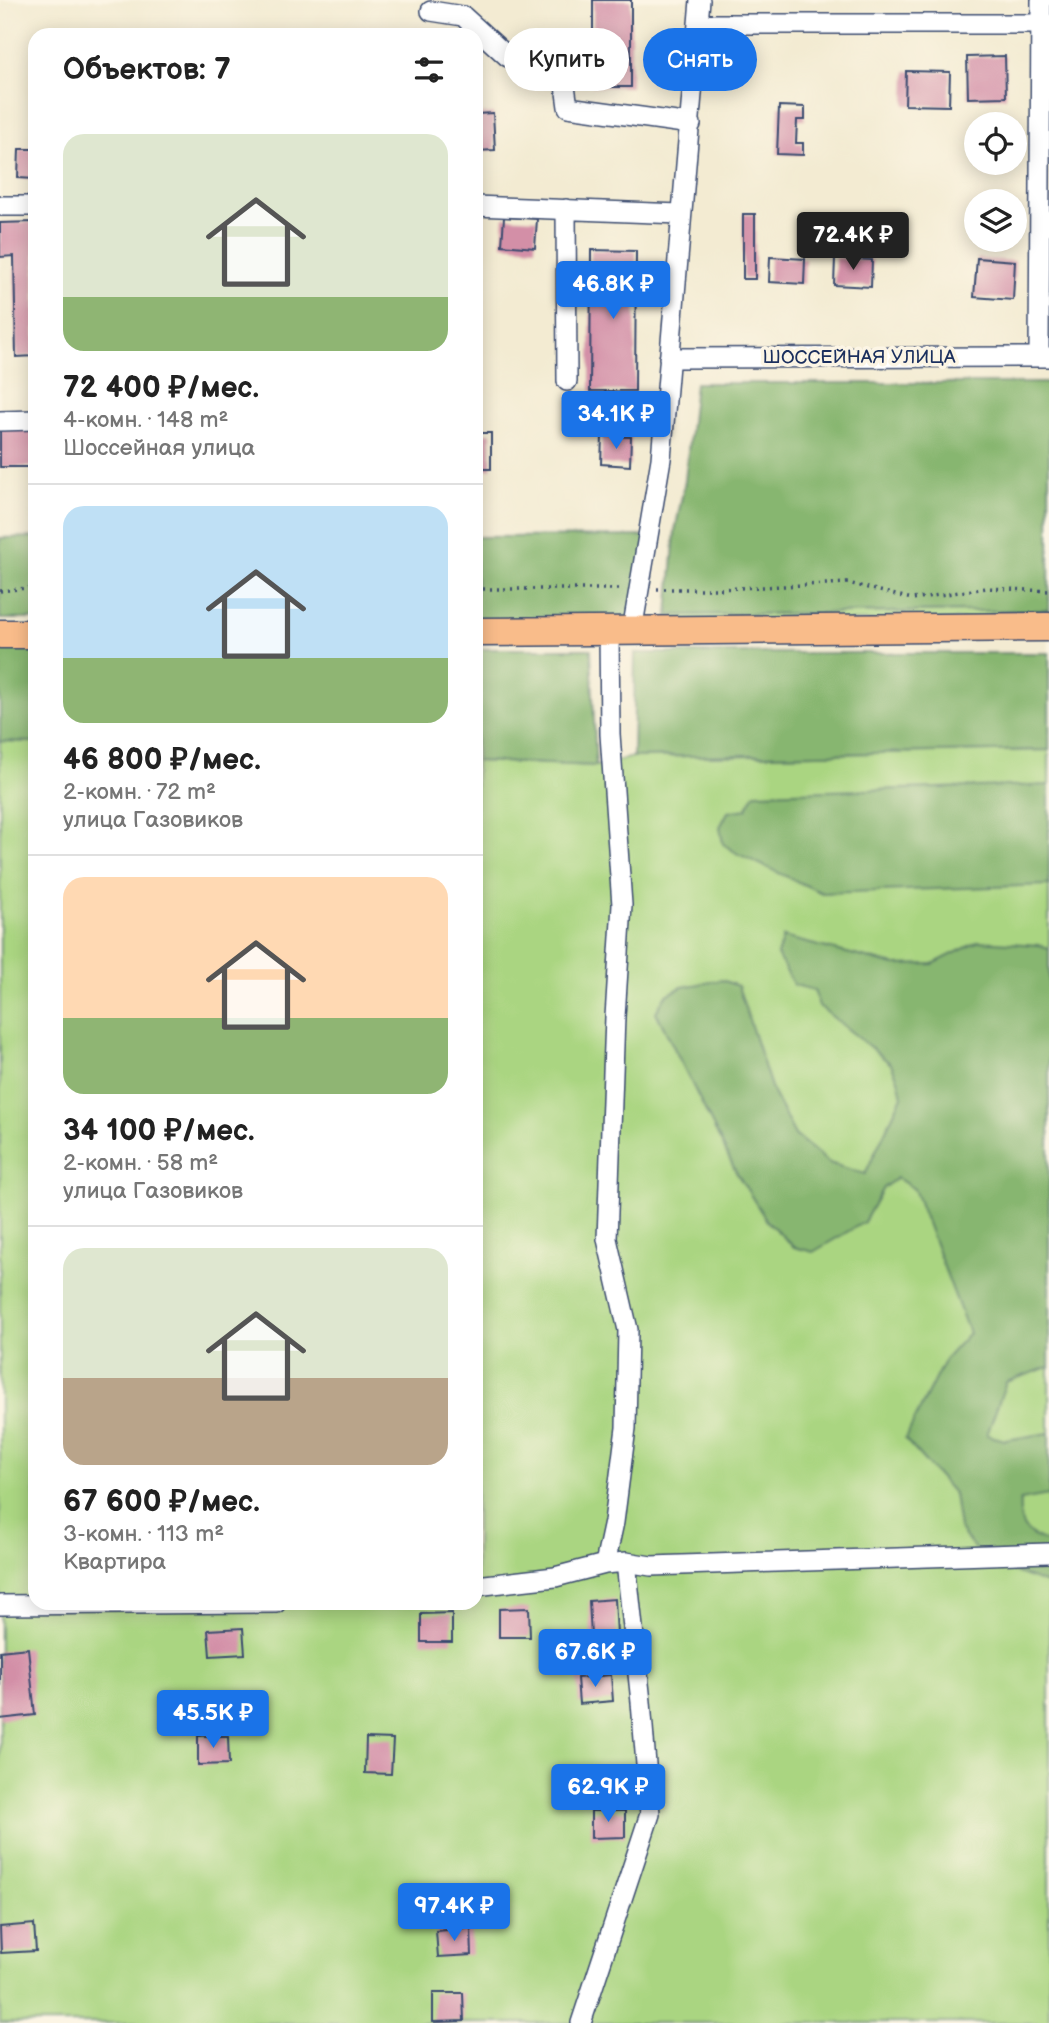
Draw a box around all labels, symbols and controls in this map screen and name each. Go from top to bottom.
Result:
chip: Купить [504,28,629,91]
chip: Снять [643,28,757,91]
icon: filters [410,51,448,89]
text: Объектов: 7 [63,52,231,88]
map controls [964,112,1027,252]
button: locate [964,112,1027,175]
icon: home [193,179,319,305]
button: layers [964,189,1027,252]
pin: 72.4K ₽ [788,212,918,272]
text: 72.4K ₽ [813,221,893,249]
pin: 46.8K ₽ [548,262,678,321]
text: 46.8K ₽ [572,270,654,298]
street label: ШОССЕЙНАЯ УЛИЦА [763,346,956,369]
text: 72 400 ₽/мес. [63,370,259,406]
pin: 34.1K ₽ [551,392,681,451]
text: 34.1K ₽ [578,400,654,428]
text: 4-комн. · 148 m² [63,406,228,434]
text: Шоссейная улица [63,434,255,462]
icon: home [193,551,319,677]
text: 46 800 ₽/мес. [63,742,261,778]
text: 2-комн. · 72 m² [63,778,216,806]
text: улица Газовиков [63,806,243,834]
icon: home [193,922,319,1048]
text: 34 100 ₽/мес. [63,1113,255,1149]
text: 2-комн. · 58 m² [63,1149,218,1177]
text: улица Газовиков [63,1177,243,1205]
icon: home [193,1293,319,1419]
text: 67 600 ₽/мес. [63,1484,260,1520]
text: 3-комн. · 113 m² [63,1520,224,1548]
text: Квартира [63,1548,166,1576]
pin: 67.6K ₽ [530,1630,660,1689]
text: 67.6K ₽ [555,1638,635,1666]
pin: 45.5K ₽ [148,1690,278,1750]
text: 45.5K ₽ [173,1699,253,1727]
pin: 62.9K ₽ [543,1764,673,1824]
text: 62.9K ₽ [567,1773,649,1801]
pin: 97.4K ₽ [389,1884,519,1943]
text: 97.4K ₽ [414,1892,494,1920]

